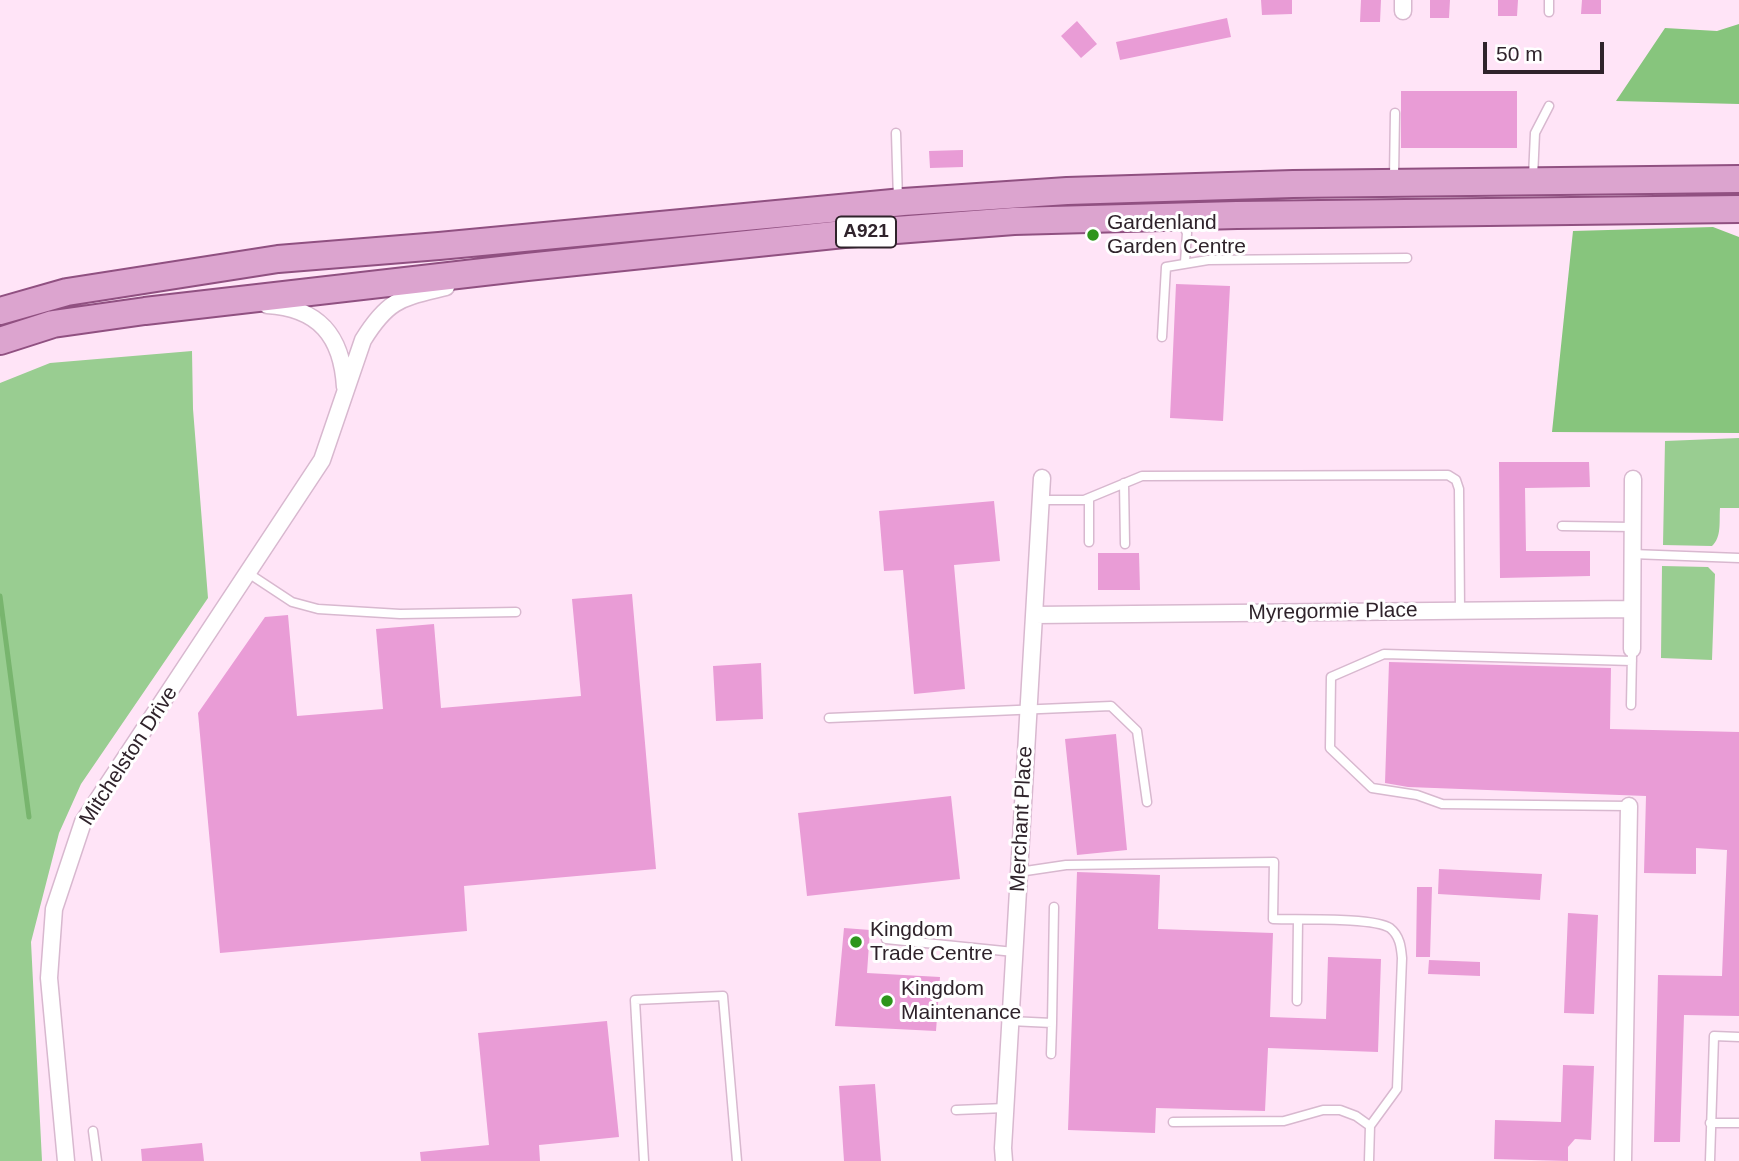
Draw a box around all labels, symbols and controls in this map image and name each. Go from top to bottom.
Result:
scale bar [1487,28,1608,72]
text: 50 m [1496,42,1543,65]
place label: Gardenland Garden Centre [1107,210,1246,260]
road number: A921 [836,216,896,248]
marker: Gardenland Garden Centre [1085,227,1101,243]
street label: Myregormie Place [1248,598,1418,626]
street label: Mitchelston Drive [75,682,183,830]
street label: Merchant Place [1006,745,1038,893]
place label: Kingdom Trade Centre [870,917,993,967]
marker: Kingdom Trade Centre [848,934,864,950]
place label: Kingdom Maintenance [901,976,1021,1026]
marker: Kingdom Maintenance [879,993,895,1009]

